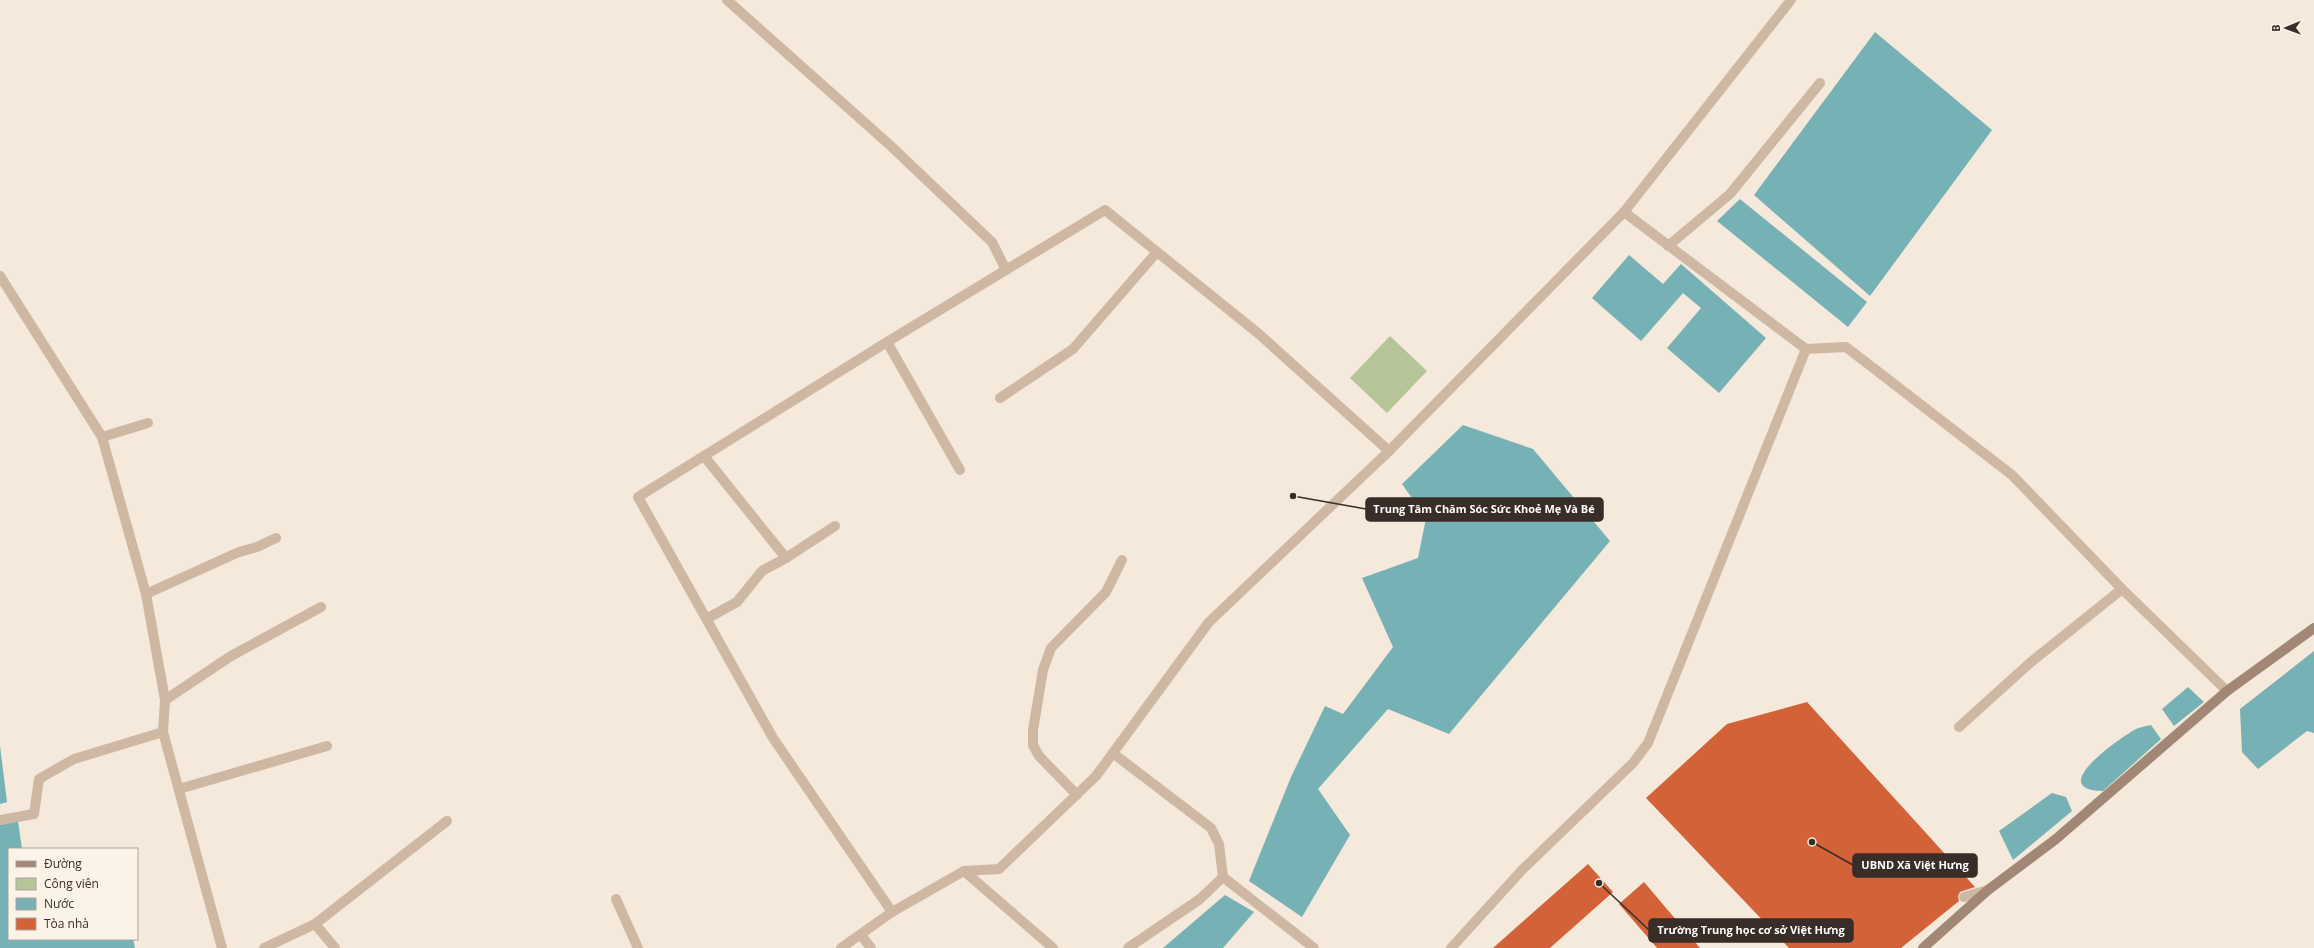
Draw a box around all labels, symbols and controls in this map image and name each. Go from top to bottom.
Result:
north arrow [2266,8,2306,48]
text: B [2268,24,2283,32]
callout: Trung Tâm Chăm Sóc Sức Khoẻ Mẹ Và Bé [1366,498,1603,521]
text: Trung Tâm Chăm Sóc Sức Khoẻ Mẹ Và Bé [1373,501,1595,516]
legend [8,848,138,940]
callout: UBND Xã Việt Hưng [1853,854,1977,877]
text: Đường [44,855,82,872]
text: UBND Xã Việt Hưng [1861,857,1969,872]
text: Công viên [44,875,99,892]
text: Nước [44,895,74,912]
text: Tòa nhà [44,915,89,932]
callout: Trường Trung học cơ sở Việt Hưng [1649,919,1853,942]
text: Trường Trung học cơ sở Việt Hưng [1657,922,1846,937]

